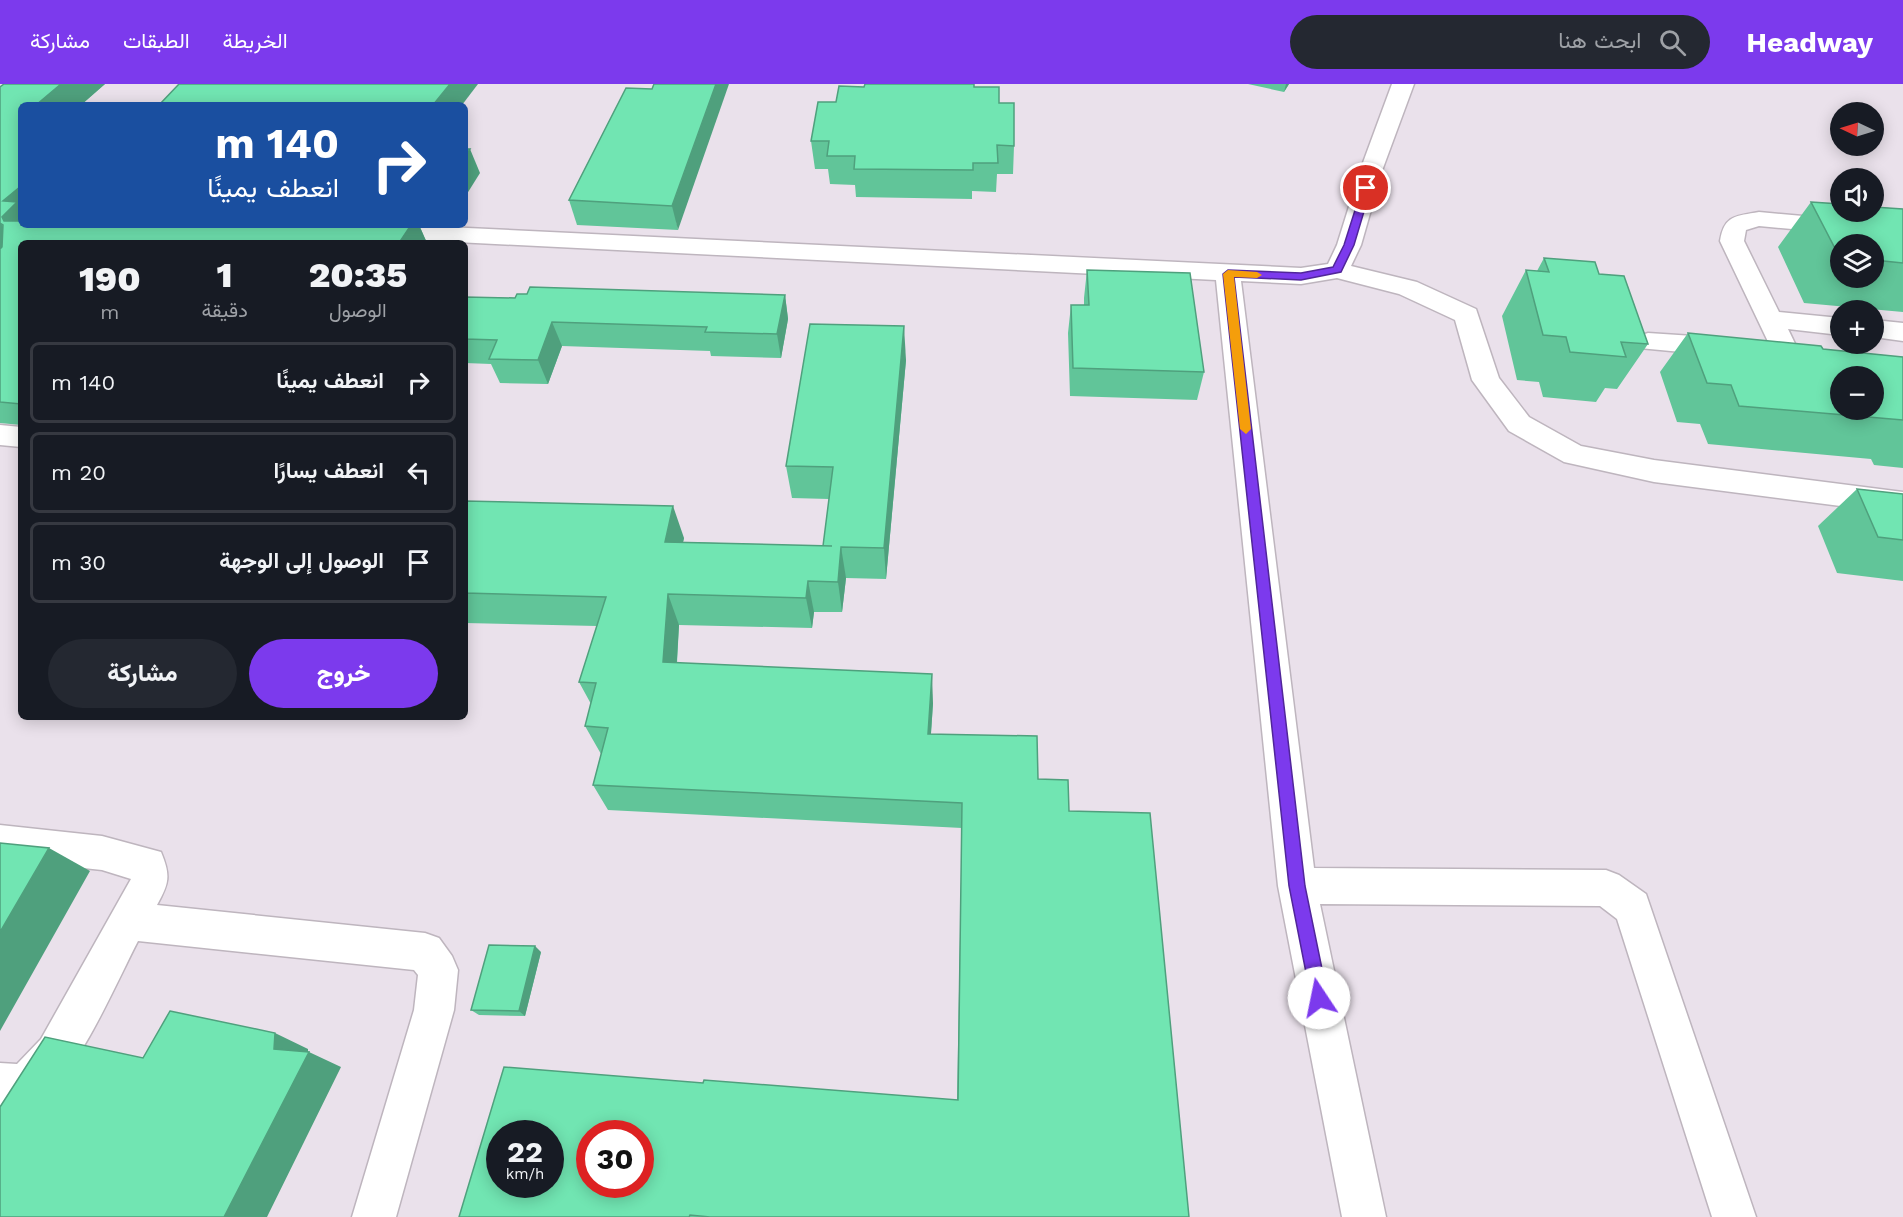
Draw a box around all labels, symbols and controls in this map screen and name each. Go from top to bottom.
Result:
search box [1290,15,1710,69]
icon: search [1656,26,1689,59]
text: Headway [1746,26,1873,59]
text: مشاركة [30,28,90,53]
text: الطبقات [123,28,190,53]
text: الخريطة [223,28,288,53]
text: ابحث هنا [1558,28,1641,53]
north arrow [1830,102,1884,156]
map controls [1830,102,1884,420]
text: 140 m [215,119,339,168]
icon: right [360,126,438,204]
pin [1340,162,1391,213]
button: sound [1830,168,1884,222]
icon: arrive [1349,171,1382,204]
text: انعطف يمينًا [207,172,339,204]
button: layers [1830,234,1884,288]
text: 1 [217,254,233,296]
text: 20:35 [309,254,407,296]
text: 190 [79,258,141,300]
text: دقيقة [201,298,248,322]
text: الوصول [329,298,387,322]
text: m [100,300,119,324]
button: + [1830,300,1884,354]
icon: right [402,366,435,399]
button: − [1830,366,1884,420]
text: انعطف يمينًا [276,368,384,393]
text: 140 m [51,370,115,395]
icon: left [402,456,435,489]
text: انعطف يسارًا [274,458,384,483]
text: 20 m [51,460,106,485]
icon: arrive [402,546,435,579]
text: الوصول إلى الوجهة [219,548,384,573]
text: 30 m [51,550,106,575]
button: مشاركة [48,639,237,708]
button: خروج [249,639,438,708]
position arrow [1287,966,1351,1030]
speed limit sign: 30 [576,1120,654,1198]
text: 22 [507,1134,543,1169]
text: km/h [506,1165,544,1183]

